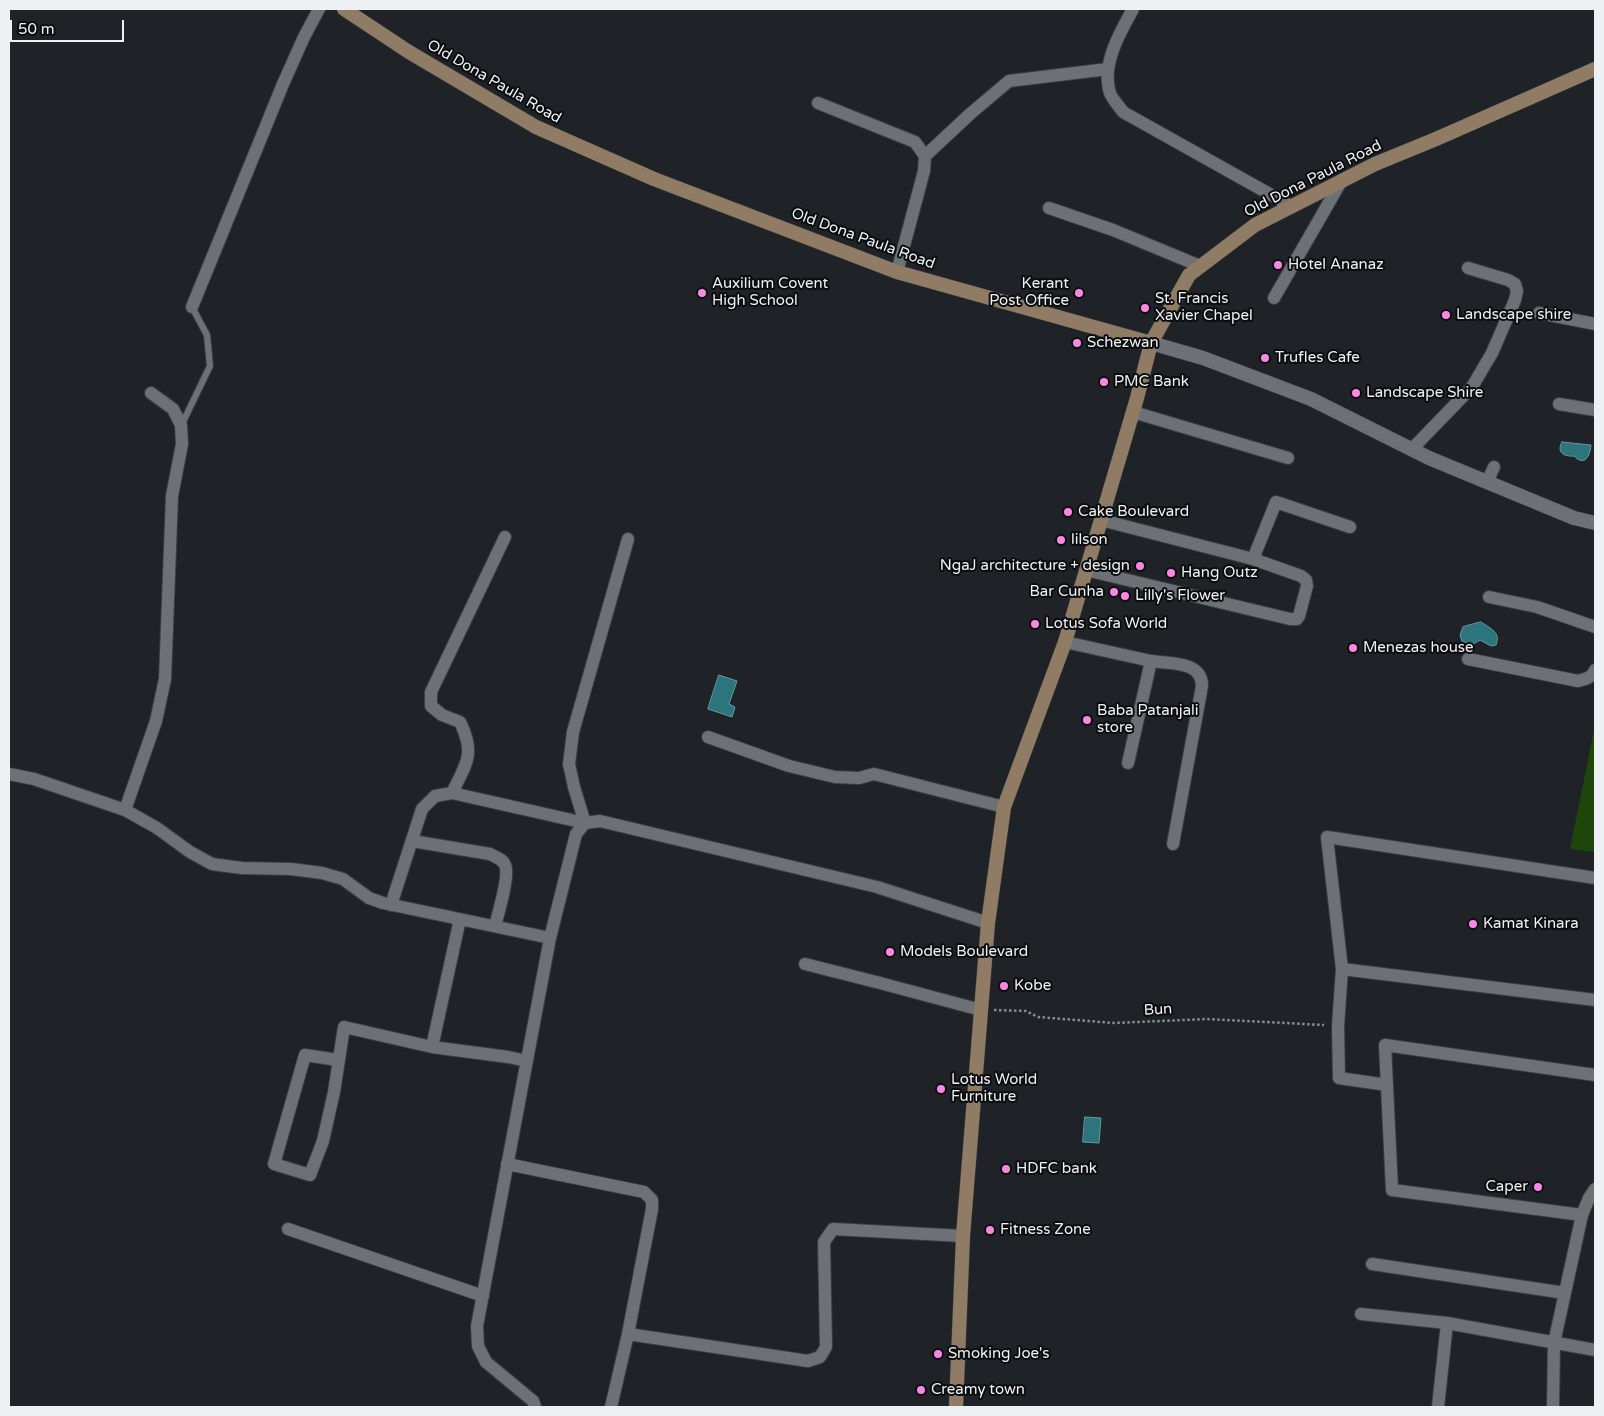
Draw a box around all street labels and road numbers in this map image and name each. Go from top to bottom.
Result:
street label: Old Dona Paula Road [424,36,564,128]
street label: Old Dona Paula Road [1241,137,1385,221]
street label: Old Dona Paula Road [789,205,937,273]
street label: Bun [1143,1000,1173,1020]

